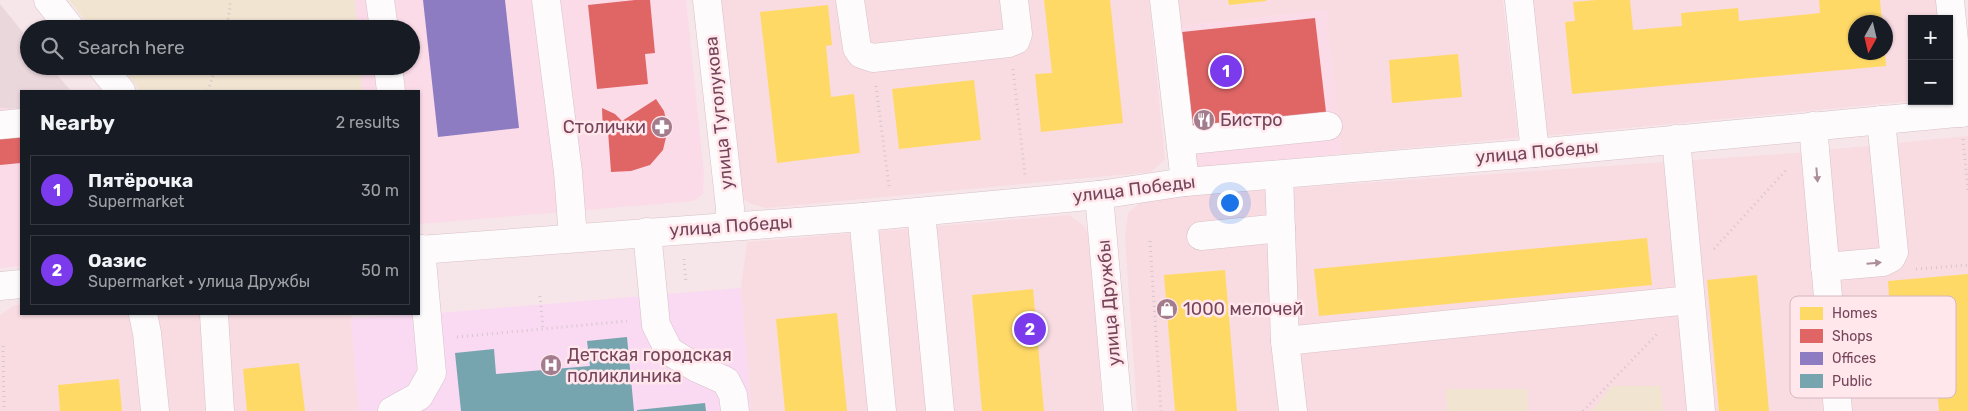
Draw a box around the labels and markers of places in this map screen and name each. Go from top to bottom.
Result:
pin: 1 [1210,52,1242,90]
restaurant icon: Бистро [1192,108,1216,132]
place label: Бистро [1220,109,1283,131]
pharmacy icon: Столички [650,115,674,139]
place label: Столички [563,116,646,138]
shop icon: 1000 мелочей [1155,297,1179,321]
place label: 1000 мелочей [1183,298,1303,320]
pin: 2 [1014,310,1046,348]
place label: Детская городская поликлиника [567,344,732,387]
hospital icon: Детская городская поликлиника [539,353,563,377]

